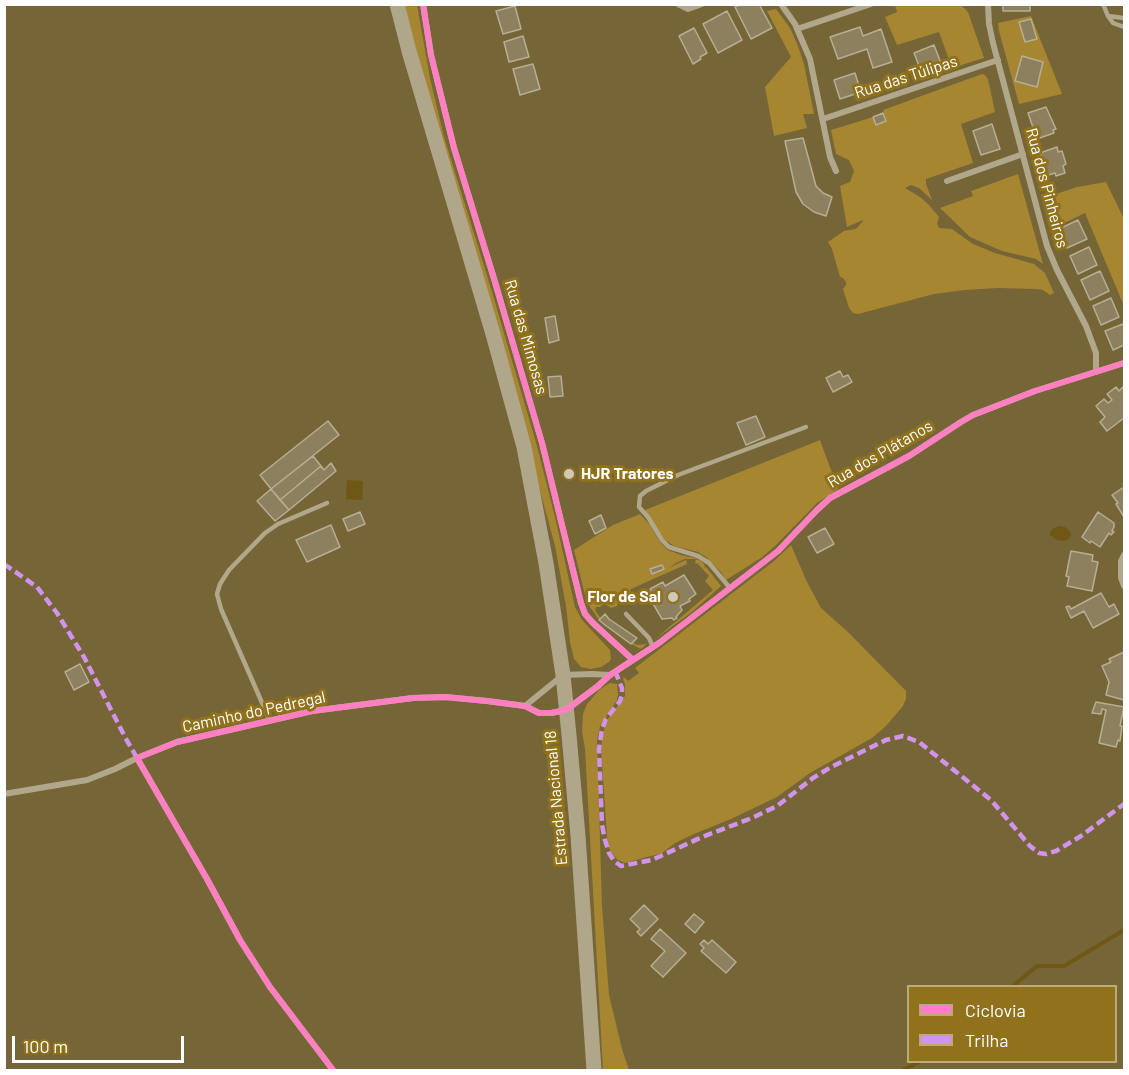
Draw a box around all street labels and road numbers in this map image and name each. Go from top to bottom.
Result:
street label: Rua das Túlipas [852,51,960,103]
street label: Rua dos Pinheiros [1022,126,1072,250]
street label: Rua das Mimosas [500,277,552,397]
street label: Rua dos Plátanos [824,416,936,492]
street label: Caminho do Pedregal [181,687,327,737]
street label: Estrada Nacional 18 [541,730,571,866]

